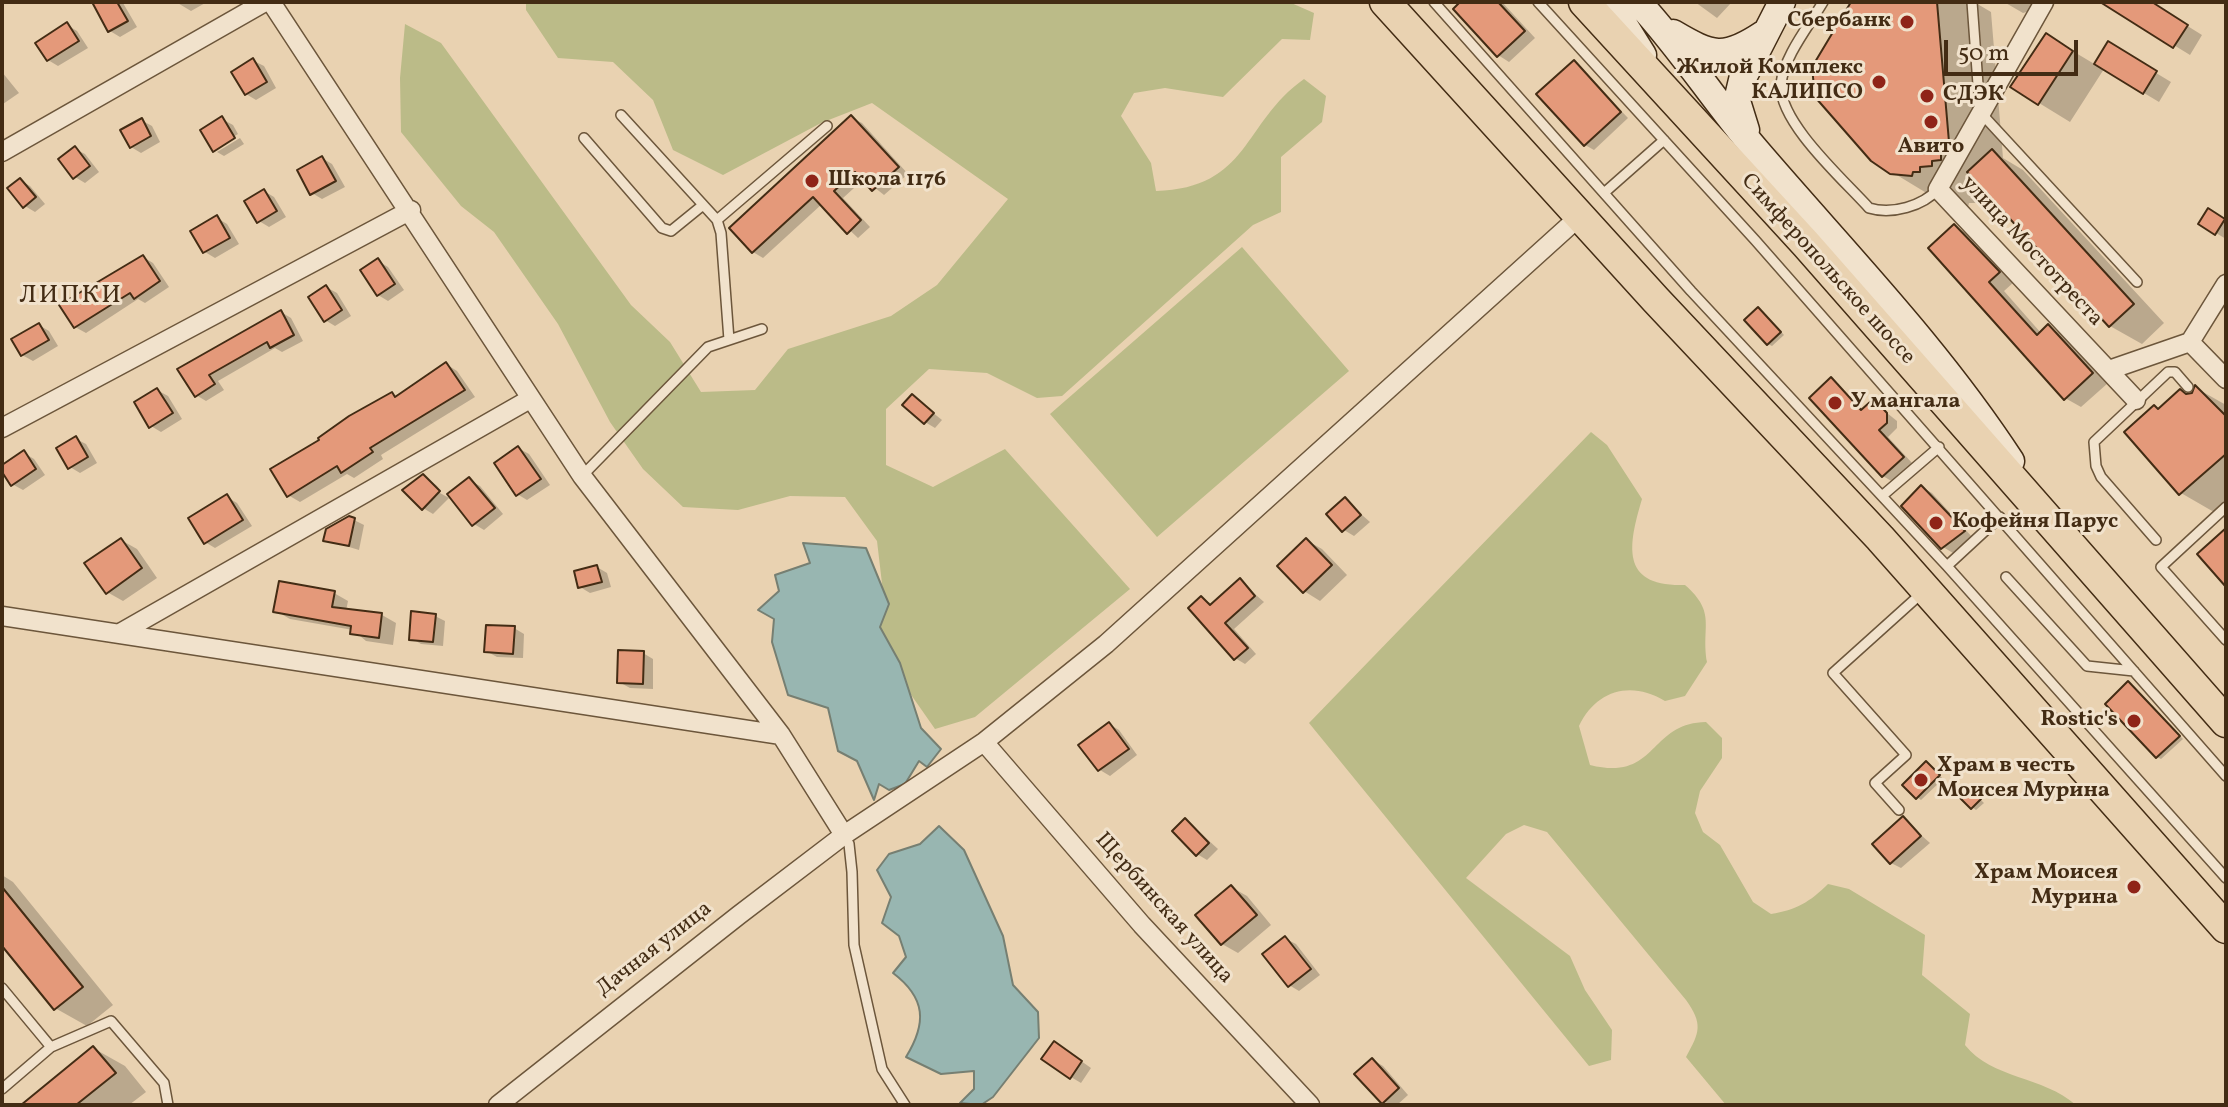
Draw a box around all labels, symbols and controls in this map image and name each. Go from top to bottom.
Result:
place label: Сбербанк [1787,9,1891,35]
marker: Сбербанк [1898,13,1916,31]
scale bar [1948,24,2082,74]
text: 50 m [1958,37,2010,71]
place label: Жилой Комплекс КАЛИПСО [1677,56,1863,108]
marker: Жилой Комплекс КАЛИПСО [1870,73,1888,91]
place label: СДЭК [1943,83,2004,109]
marker: СДЭК [1918,87,1936,105]
marker: Авито [1922,113,1940,131]
place label: Авито [1898,135,1964,161]
place label: Школа 1176 [828,168,946,194]
street label: Симферопольское шоссе [1734,169,1920,371]
street label: улица Мостотреста [1955,171,2107,333]
marker: Школа 1176 [803,172,821,190]
district label: ЛИПКИ [19,281,123,313]
place label: У мангала [1851,390,1960,416]
marker: У мангала [1826,394,1844,412]
place label: Кофейня Парус [1952,510,2118,536]
marker: Кофейня Парус [1927,514,1945,532]
place label: Rostic's [2040,708,2118,734]
marker: Rostic's [2125,712,2143,730]
place label: Храм в честь Моисея Мурина [1937,754,2110,806]
marker: Храм в честь Моисея Мурина [1912,771,1930,789]
street label: Щербинская улица [1088,828,1238,990]
place label: Храм Моисея Мурина [1974,861,2118,912]
marker: Храм Моисея Мурина [2125,878,2143,896]
street label: Дачная улица [592,897,718,1003]

